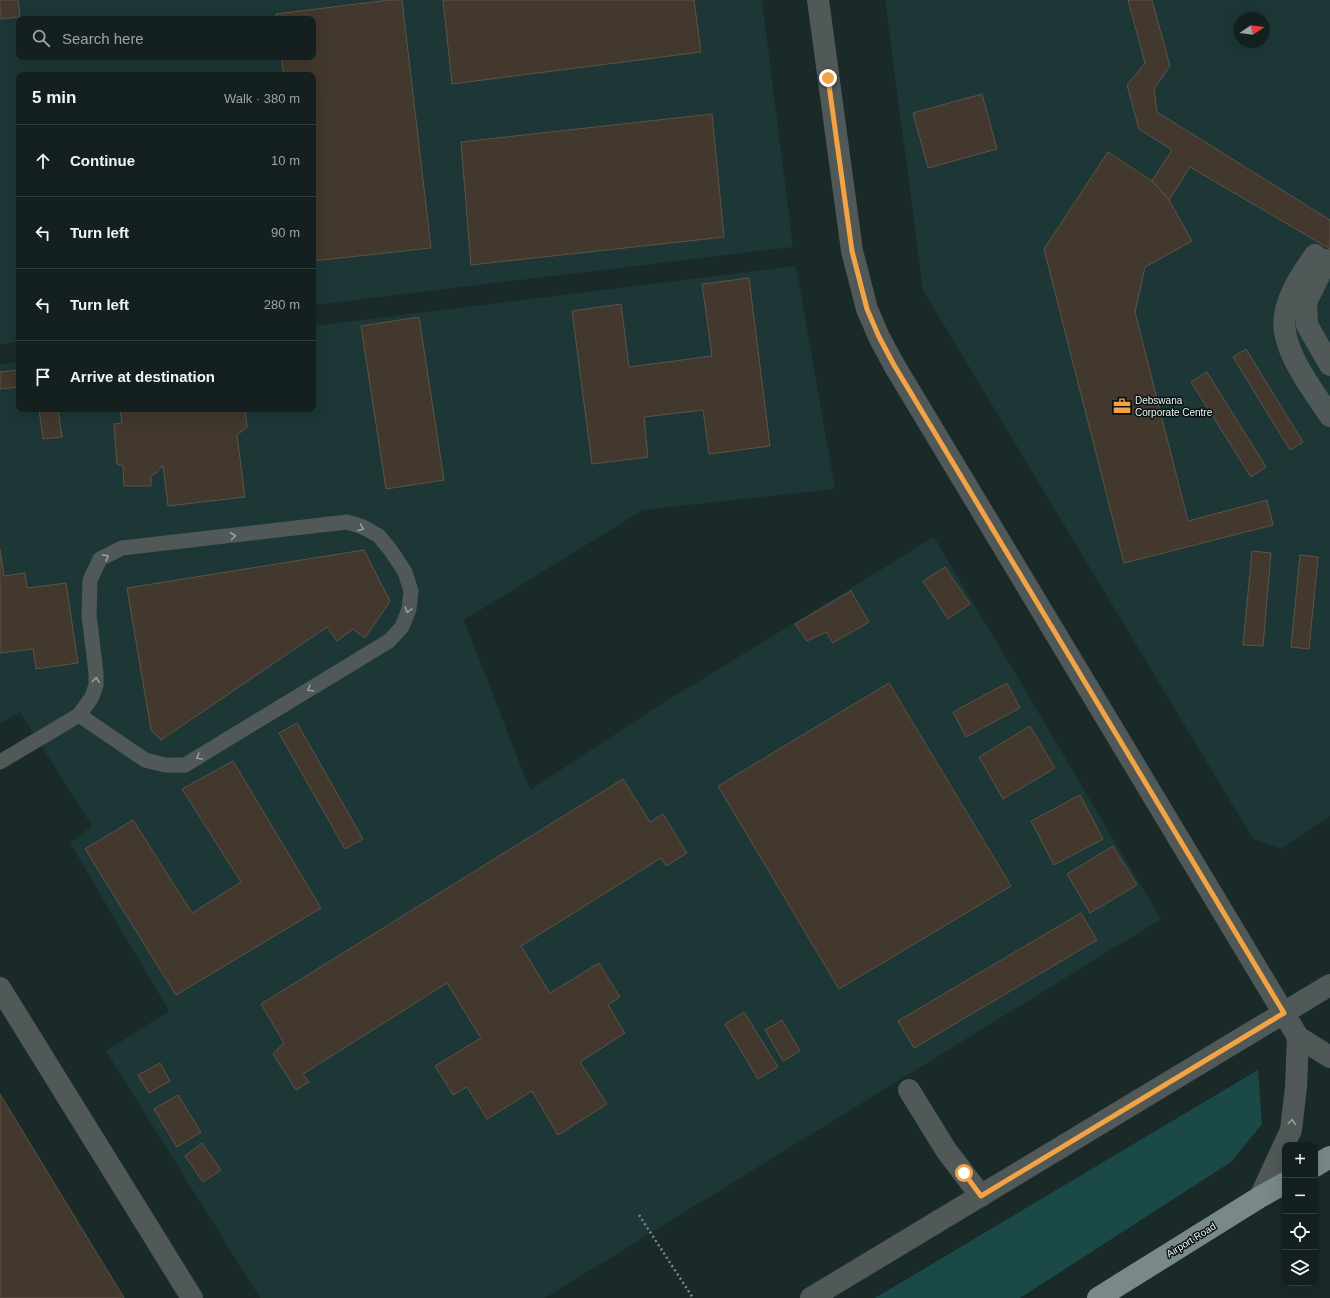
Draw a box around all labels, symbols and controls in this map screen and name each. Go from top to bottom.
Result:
north arrow [1234,12,1270,48]
search box [16,16,316,60]
icon: search [30,27,52,49]
text: Search here [62,30,144,47]
route end [819,69,837,87]
text: 5 min [32,88,76,107]
text: Walk · 380 m [224,91,300,106]
icon: ahead [32,150,54,172]
text: Continue [70,152,135,169]
text: 10 m [271,153,300,168]
icon: left [32,222,54,244]
text: Turn left [70,224,129,241]
text: 90 m [271,225,300,240]
icon: left [32,294,54,316]
text: Turn left [70,296,129,313]
text: 280 m [264,297,300,312]
icon: arrive [32,366,54,388]
text: Arrive at destination [70,368,215,385]
place label: Debswana Corporate Centre [1135,395,1213,418]
office icon: Debswana Corporate Centre [1112,396,1132,416]
one-way arrow [358,523,365,531]
one-way arrow [230,531,236,540]
one-way arrow [102,554,109,561]
one-way arrow [404,606,413,613]
one-way arrow [91,677,100,683]
one-way arrow [307,685,314,692]
one-way arrow [196,752,203,759]
one-way arrow [1287,1119,1296,1125]
map controls [1282,1142,1318,1286]
button: + [1282,1142,1318,1178]
route start [955,1164,973,1182]
button: − [1282,1178,1318,1214]
button: locate [1282,1214,1318,1250]
street label: Airport Road [1164,1220,1218,1260]
button: layers [1282,1250,1318,1286]

